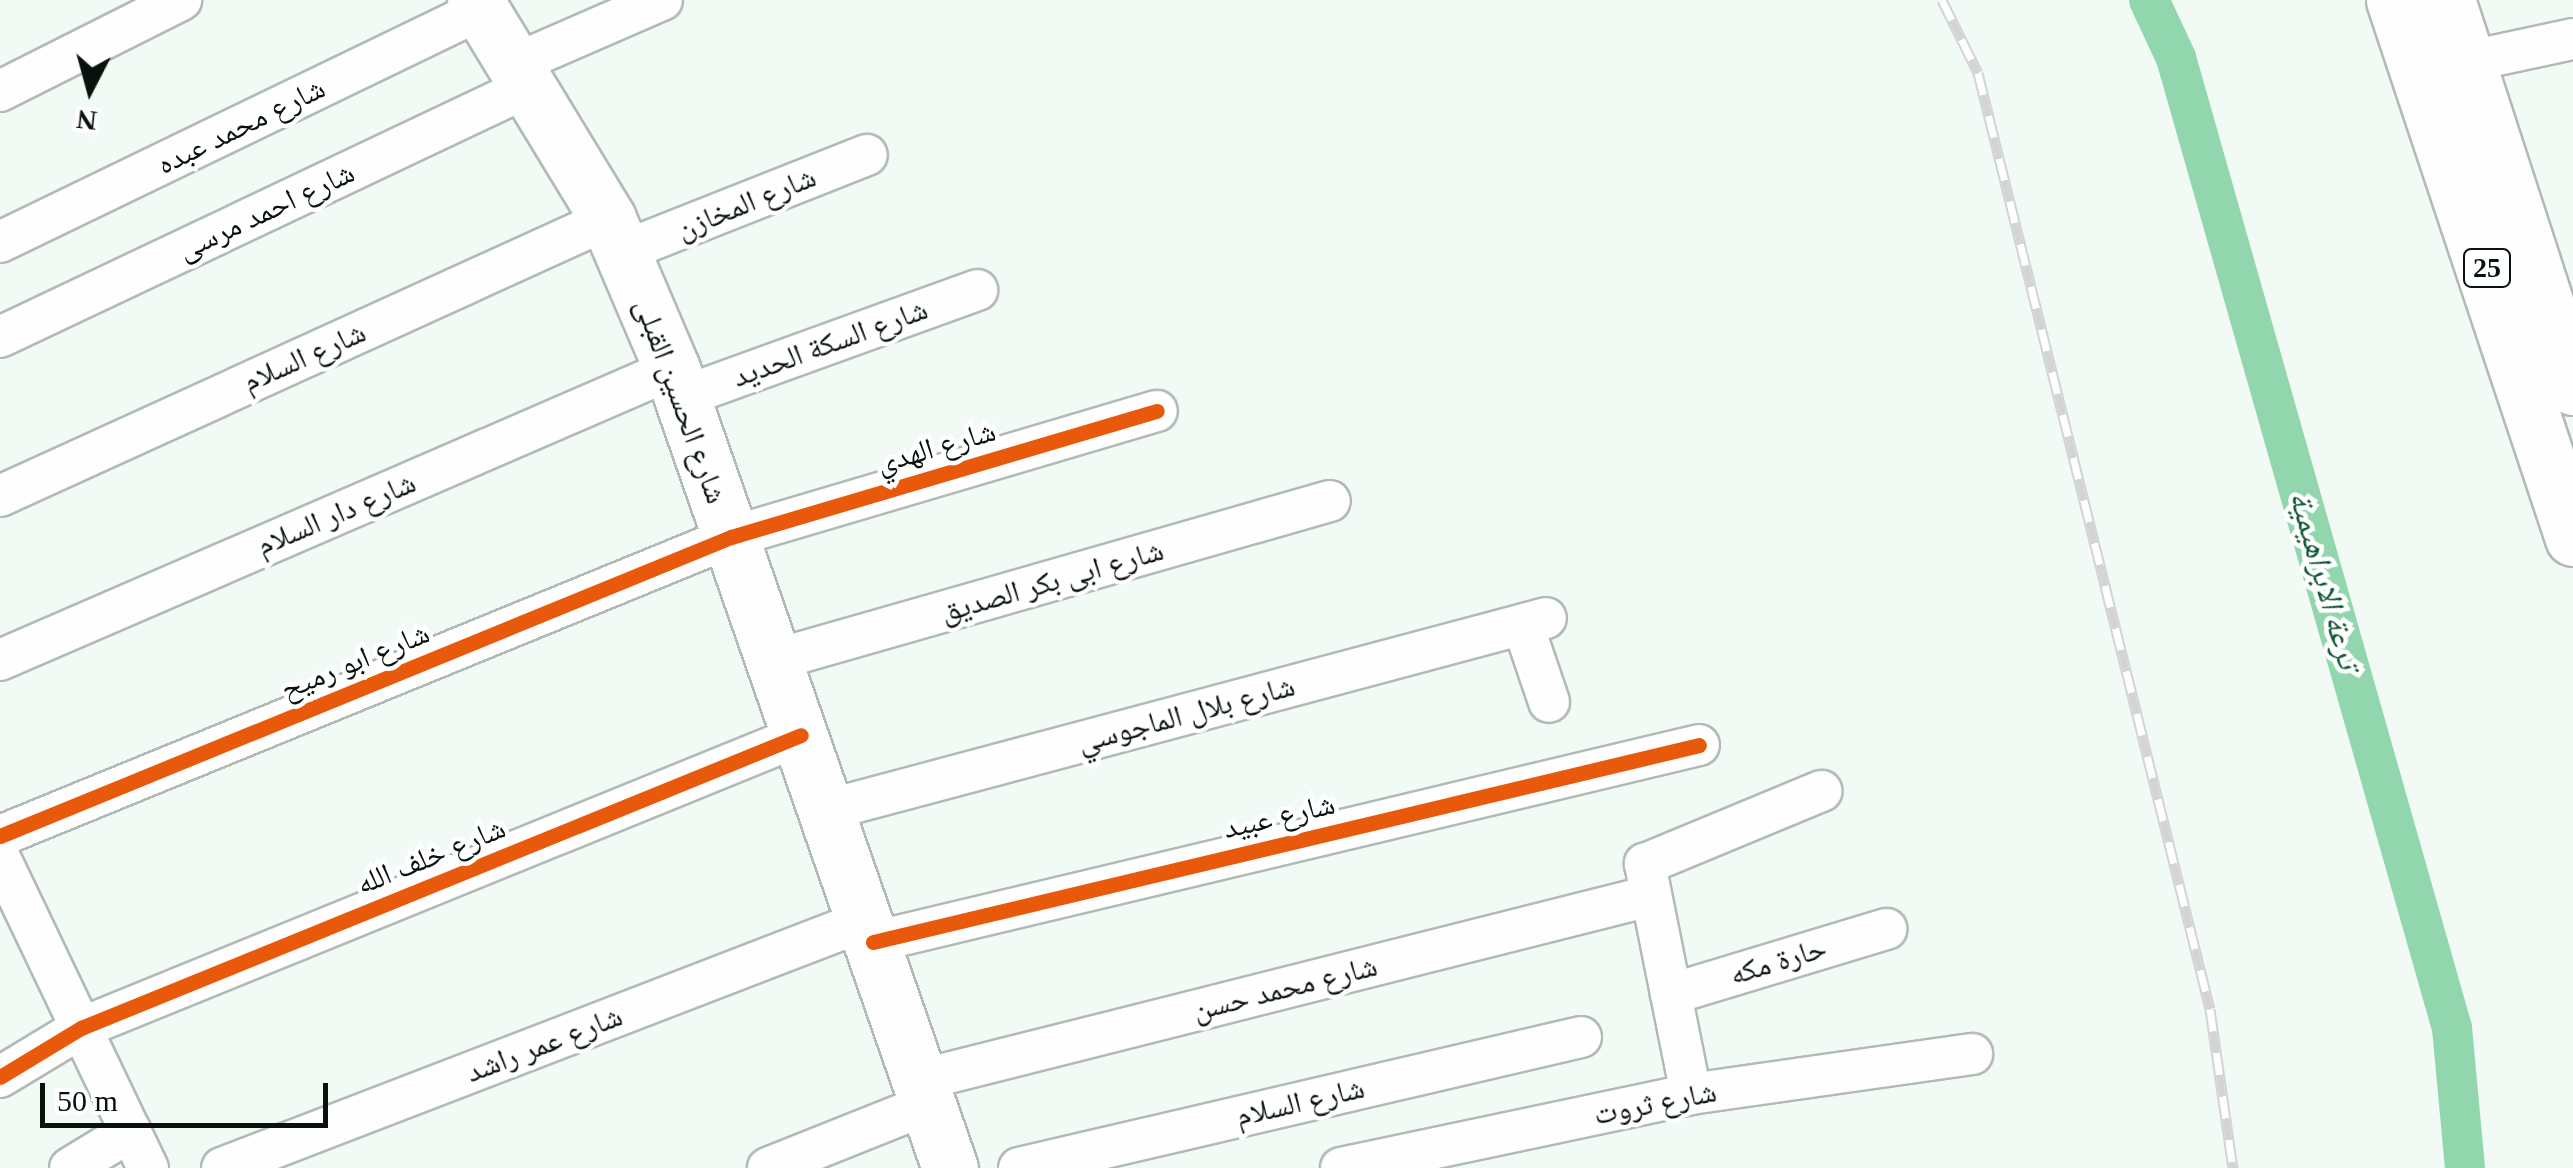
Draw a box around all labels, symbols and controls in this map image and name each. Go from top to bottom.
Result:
north arrow [40,40,140,140]
street label: شارع محمد عبده [151,70,331,182]
text: N [75,104,99,137]
street label: شارع احمد مرسى [172,154,360,268]
street label: شارع المخازن [671,159,821,247]
road number: 25 [2462,245,2512,291]
street label: شارع السكة الحديد [728,291,932,395]
street label: شارع الحسين القبلى [627,294,735,508]
street label: شارع السلام [237,314,371,400]
street label: شارع الهدي [872,413,1000,481]
street label: شارع دار السلام [251,464,421,564]
water label: ترعة الابراهيمية [2281,487,2369,673]
street label: شارع ابى بكر الصديق [936,532,1168,630]
street label: شارع ابو رميح [275,615,435,707]
street label: شارع بلال الماجوسي [1073,668,1299,760]
street label: شارع عبيد [1220,786,1338,846]
street label: شارع خلف الله [351,810,511,902]
street label: حارة مكه [1725,929,1831,993]
street label: شارع محمد حسن [1189,948,1381,1028]
street label: شارع عمر راشد [461,998,627,1090]
scale bar [45,1063,332,1125]
street label: شارع السلام [1232,1070,1368,1134]
street label: شارع ثروت [1591,1073,1719,1133]
text: 50 m [57,1084,118,1117]

